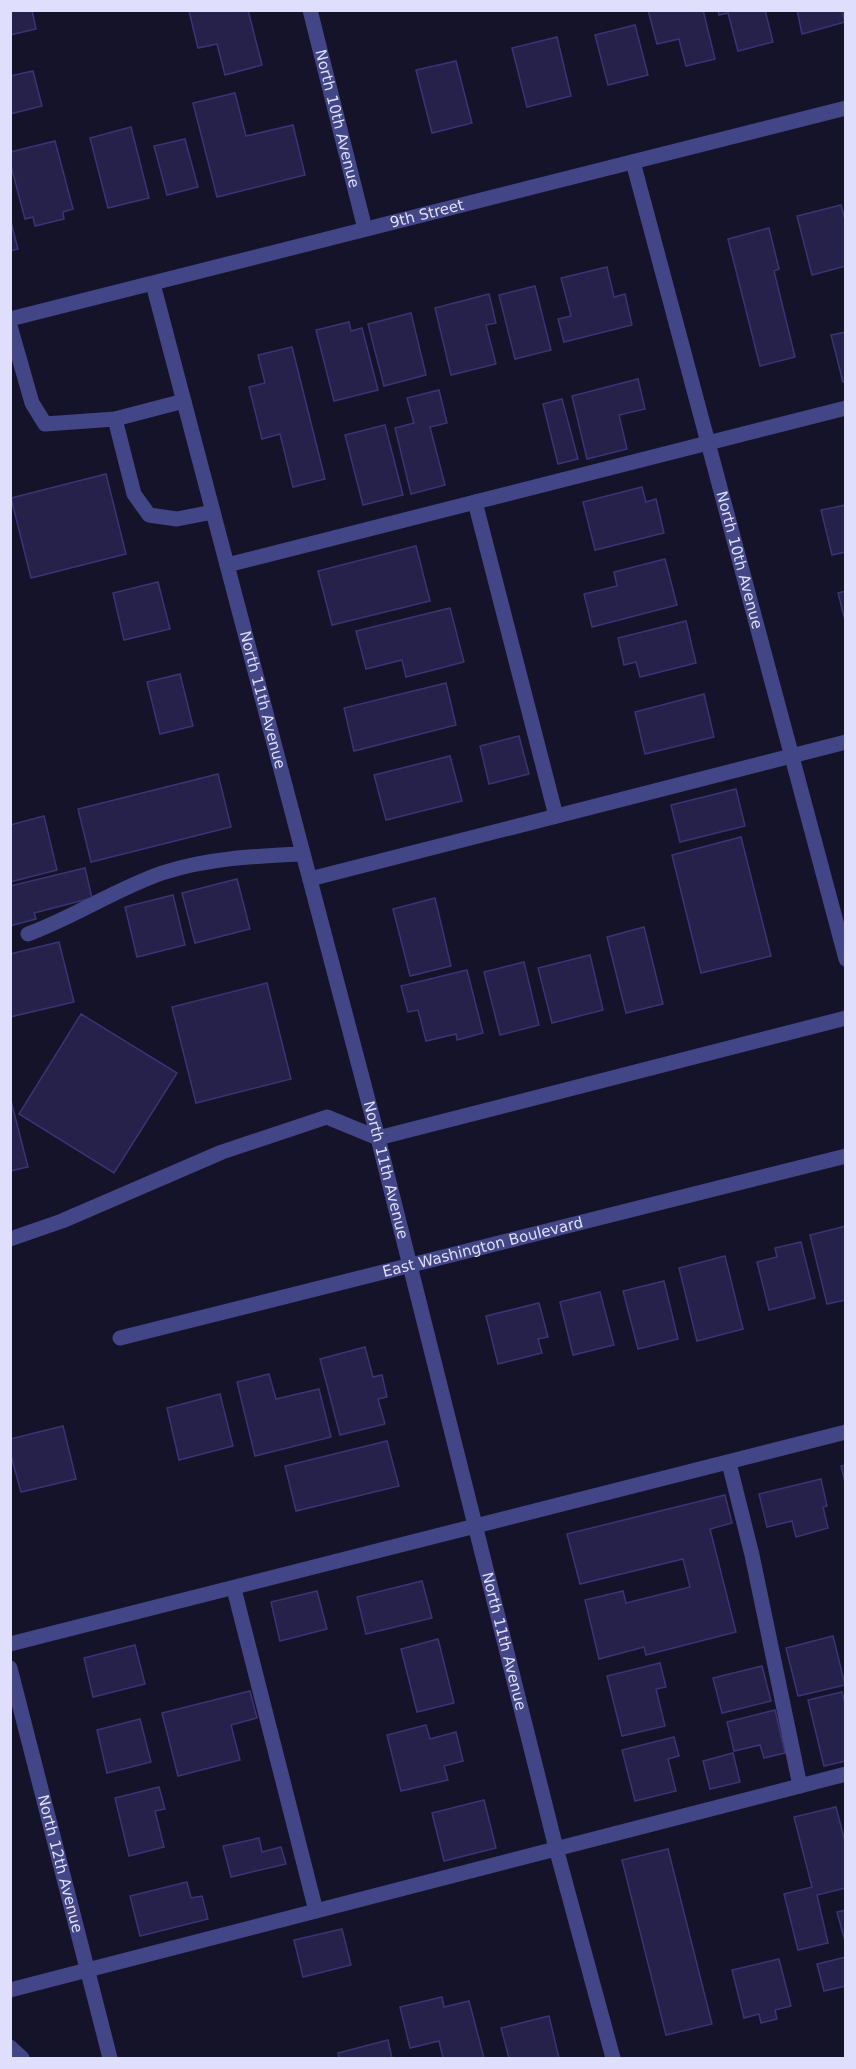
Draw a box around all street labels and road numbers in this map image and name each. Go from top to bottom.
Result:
street label: North 10th Avenue [311,48,363,190]
street label: 9th Street [388,196,466,232]
street label: North 10th Avenue [712,489,766,631]
street label: North 11th Avenue [236,629,289,771]
street label: North 11th Avenue [360,1099,412,1241]
street label: East Washington Boulevard [381,1213,585,1281]
street label: North 11th Avenue [478,1570,530,1712]
street label: North 12th Avenue [34,1793,87,1935]

